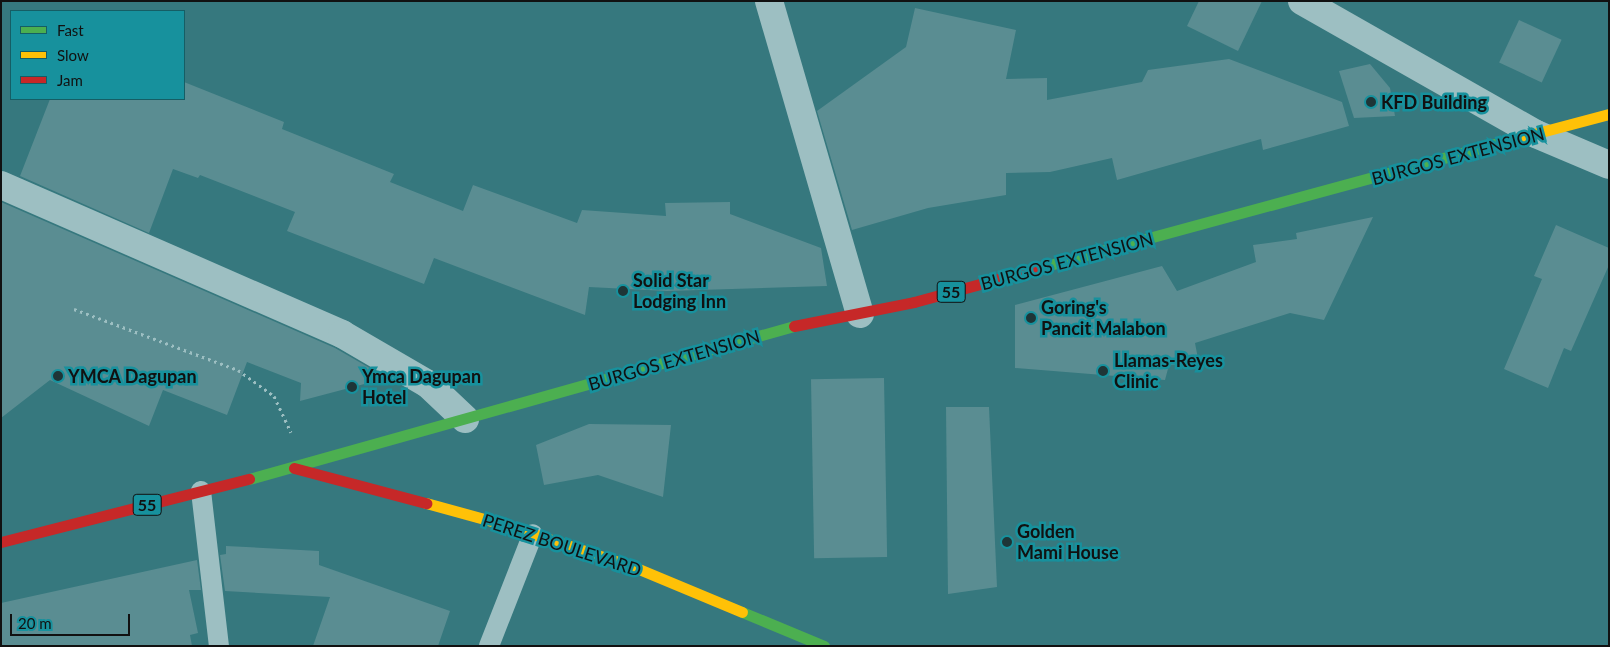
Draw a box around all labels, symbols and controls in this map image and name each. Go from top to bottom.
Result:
legend [10,10,185,100]
text: Fast [57,21,84,39]
text: Slow [57,46,89,64]
text: Jam [57,71,83,89]
place label: KFD Building [1381,91,1487,113]
marker: KFD Building [1365,96,1377,108]
street label: BURGOS EXTENSION [1369,123,1547,189]
street label: BURGOS EXTENSION [978,228,1156,294]
place label: Solid Star Lodging Inn [633,270,726,312]
road number: 55 [936,278,966,306]
marker: Solid Star Lodging Inn [617,285,629,297]
place label: Goring's Pancit Malabon [1041,297,1166,340]
marker: Goring's Pancit Malabon [1025,312,1037,324]
street label: BURGOS EXTENSION [586,325,762,395]
place label: Llamas-Reyes Clinic [1114,350,1223,392]
marker: Llamas-Reyes Clinic [1096,364,1110,378]
place label: YMCA Dagupan [68,365,197,387]
place label: Ymca Dagupan Hotel [362,366,481,408]
marker: YMCA Dagupan [52,370,64,382]
marker: Ymca Dagupan Hotel [346,381,358,393]
road number: 55 [132,492,162,518]
street label: PEREZ BOULEVARD [480,509,644,581]
place label: Golden Mami House [1017,521,1119,564]
marker: Golden Mami House [1001,536,1013,548]
scale bar [12,604,132,636]
text: 20 m [18,614,52,632]

